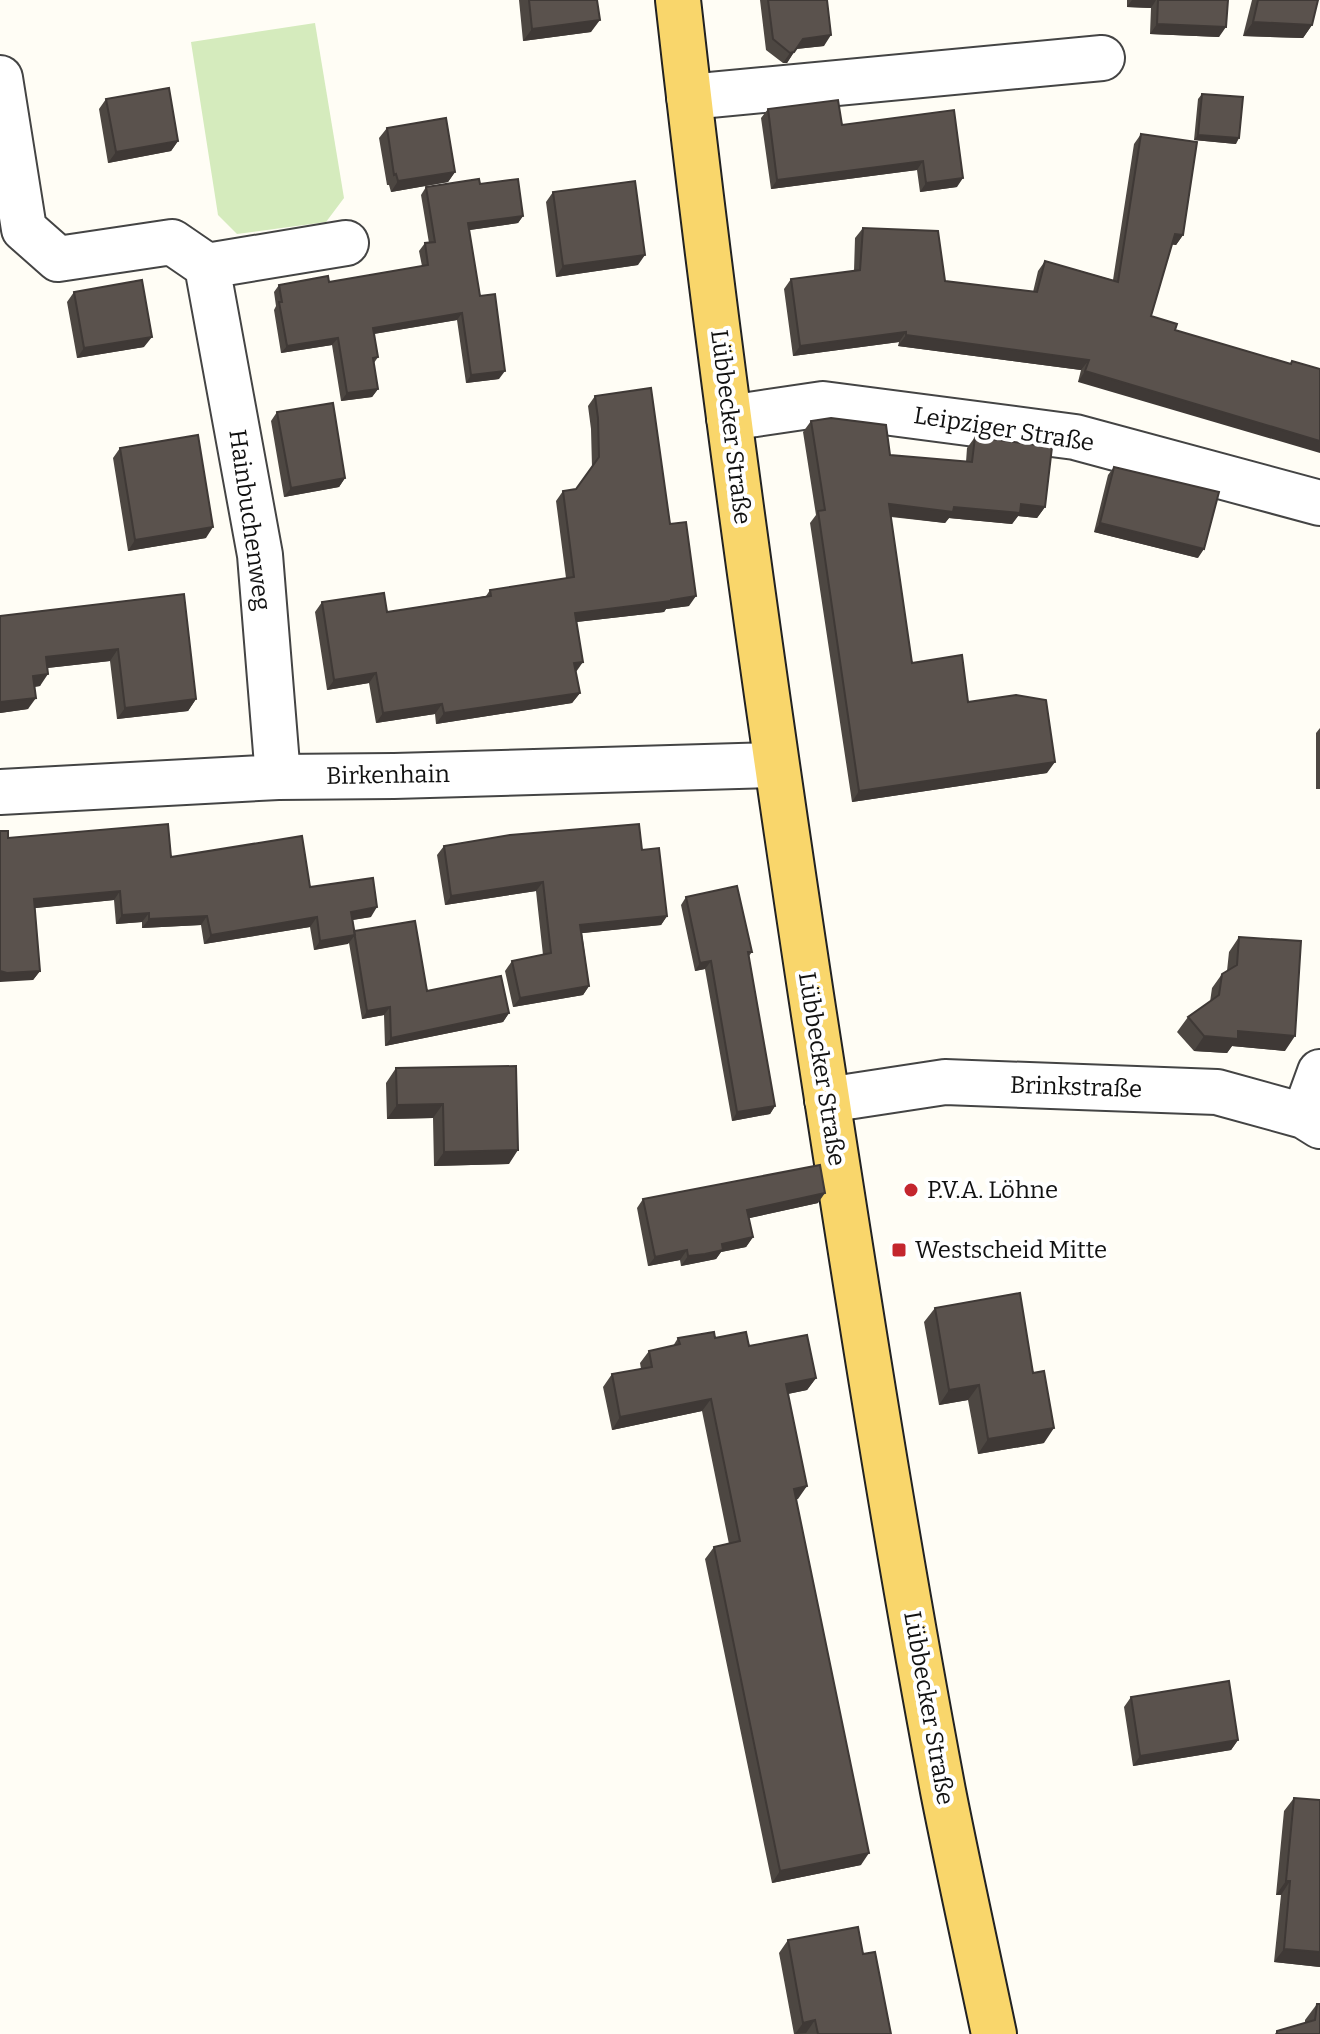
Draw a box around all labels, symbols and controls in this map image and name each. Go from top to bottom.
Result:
street label: Lübbecker Straße [705,328,757,526]
street label: Leipziger Straße [912,401,1096,457]
street label: Hainbuchenweg [223,428,277,612]
street label: Birkenhain [326,760,450,790]
street label: Lübbecker Straße [793,970,851,1168]
street label: Brinkstraße [1009,1071,1143,1103]
place label: P.V.A. Löhne [927,1176,1058,1204]
marker: P.V.A. Löhne [902,1181,920,1199]
place label: Westscheid Mitte [915,1236,1107,1264]
marker: Westscheid Mitte [890,1241,908,1259]
street label: Lübbecker Straße [898,1609,960,1807]

